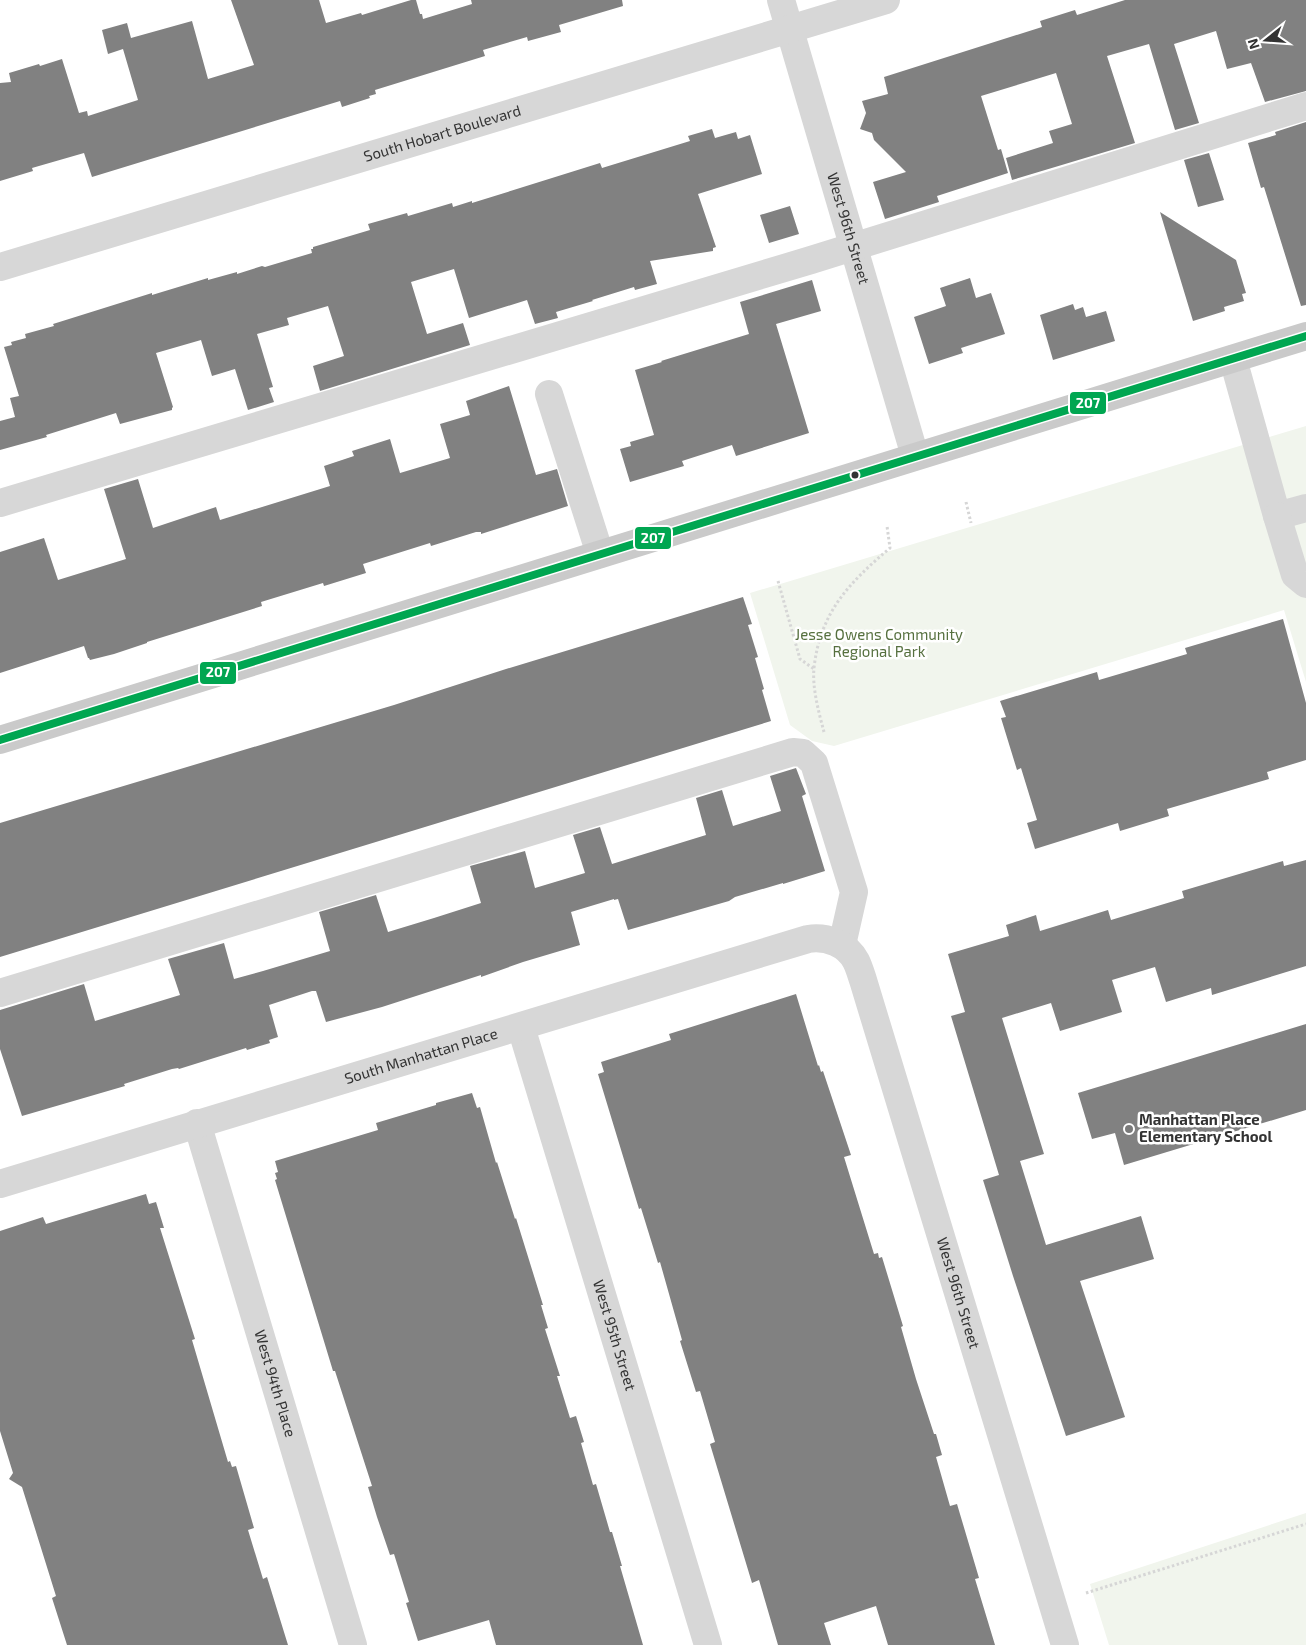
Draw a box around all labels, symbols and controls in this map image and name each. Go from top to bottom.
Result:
north arrow [1241,15,1291,65]
text: N [1243,37,1263,51]
street label: South Hobart Boulevard [361,101,523,165]
street label: West 96th Street [824,170,874,286]
line badge: 207 [1069,391,1107,415]
text: 207 [1076,394,1101,411]
unlabelled marker [850,470,860,480]
line badge: 207 [634,526,672,550]
text: 207 [641,529,666,546]
park label: Jesse Owens Community Regional Park [795,625,963,660]
line badge: 207 [199,661,237,685]
text: 207 [206,663,231,680]
street label: South Manhattan Place [342,1024,499,1087]
place label: Manhattan Place Elementary School [1139,1110,1272,1146]
marker: Manhattan Place Elementary School [1123,1123,1135,1135]
street label: West 96th Street [934,1235,985,1351]
street label: West 95th Street [590,1277,641,1393]
street label: West 94th Place [251,1327,300,1439]

